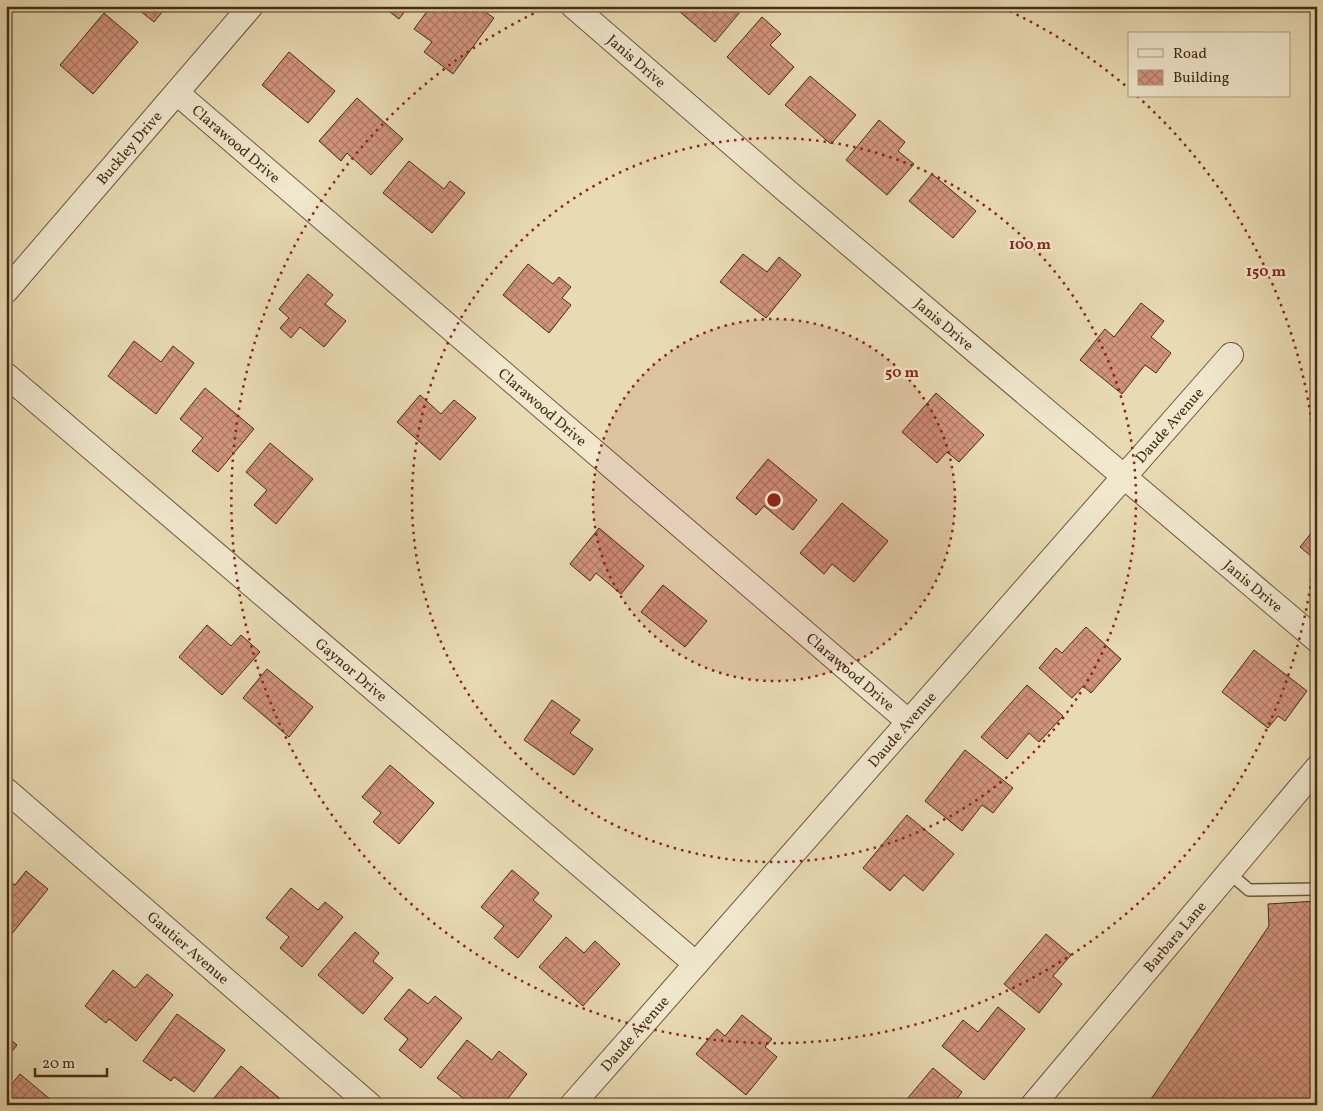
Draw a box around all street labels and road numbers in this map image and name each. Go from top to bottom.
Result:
street label: Janis Drive [601,31,670,94]
street label: Clarawood Drive [186,101,284,189]
street label: Buckley Drive [93,107,168,190]
street label: Janis Drive [909,294,977,357]
street label: Clarawood Drive [493,364,590,452]
street label: Daude Avenue [1131,384,1210,469]
street label: Janis Drive [1218,556,1287,618]
street label: Clarawood Drive [801,629,898,717]
street label: Gaynor Drive [310,634,391,708]
street label: Daude Avenue [864,688,942,773]
street label: Barbara Lane [1140,897,1212,978]
street label: Gautier Avenue [142,907,233,990]
street label: Daude Avenue [597,992,675,1077]

